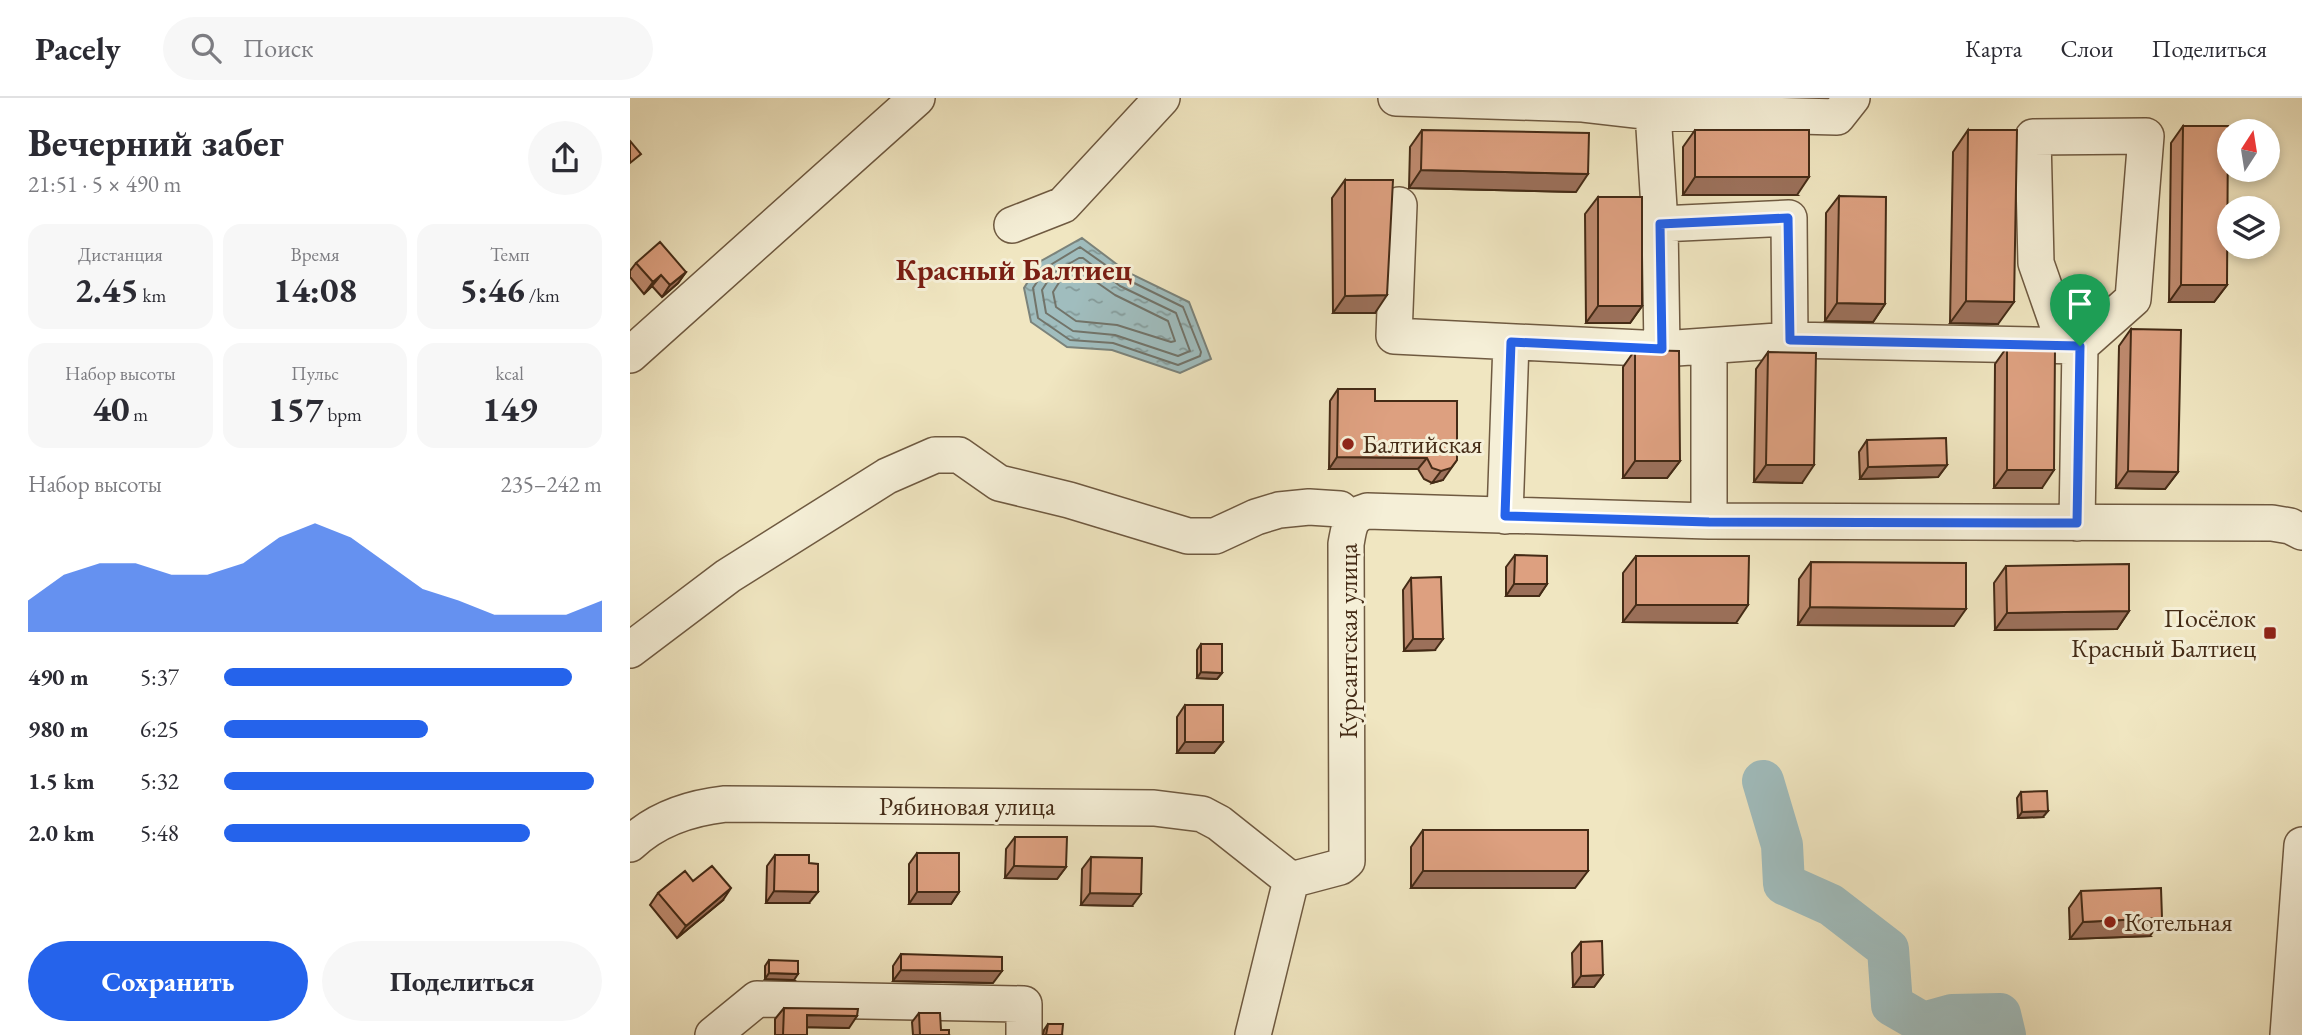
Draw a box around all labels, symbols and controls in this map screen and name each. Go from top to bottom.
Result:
search box [163,17,653,80]
text: Pacely [35,27,121,70]
icon: search [187,29,225,67]
text: Поиск [243,31,313,65]
text: Карта [1965,33,2022,64]
text: Слои [2060,33,2114,64]
text: Поделиться [2152,33,2267,64]
text: Вечерний забег [28,118,284,167]
north arrow [2217,119,2280,182]
map controls [2217,119,2280,259]
button: share [528,121,602,195]
text: 21:51 · 5 × 490 m [28,169,181,199]
button: layers [2217,196,2280,259]
text: Дистанция [78,242,163,267]
text: Время [291,242,339,267]
text: Темп [490,242,529,267]
district label: Красный Балтиец [896,250,1133,289]
text: 2.45 [74,267,139,312]
text: 14:08 [273,267,357,312]
text: 5:46 [459,267,525,312]
pin [2050,274,2110,346]
text: km [139,283,166,308]
text: /km [525,283,560,308]
icon: arrive [2061,285,2099,323]
text: Набор высоты [65,361,176,386]
text: Пульс [291,361,339,386]
text: kcal [495,361,524,386]
text: 40 [93,386,130,431]
text: 157 [268,386,324,431]
text: 149 [482,386,537,431]
text: m [130,402,148,427]
text: bpm [324,402,362,427]
place label: Балтийская [1362,427,1482,461]
marker: Балтийская [1340,436,1356,452]
text: Набор высоты [28,469,162,499]
text: 235–242 m [501,469,602,499]
street label: Курсантская улица [1331,542,1365,739]
place label: Посёлок Красный Балтиец [2071,601,2257,665]
marker: Посёлок Красный Балтиец [2262,625,2278,641]
text: 490 m [28,662,89,692]
text: 5:37 [140,662,179,692]
text: 980 m [28,714,89,744]
text: 6:25 [140,714,179,744]
text: 1.5 km [28,766,95,796]
text: 5:32 [140,766,179,796]
street label: Рябиновая улица [879,789,1056,823]
text: 2.0 km [28,818,95,848]
text: 5:48 [140,818,179,848]
place label: Котельная [2124,905,2233,939]
marker: Котельная [2102,914,2118,930]
button: Сохранить [28,941,308,1021]
button: Поделиться [322,941,602,1021]

